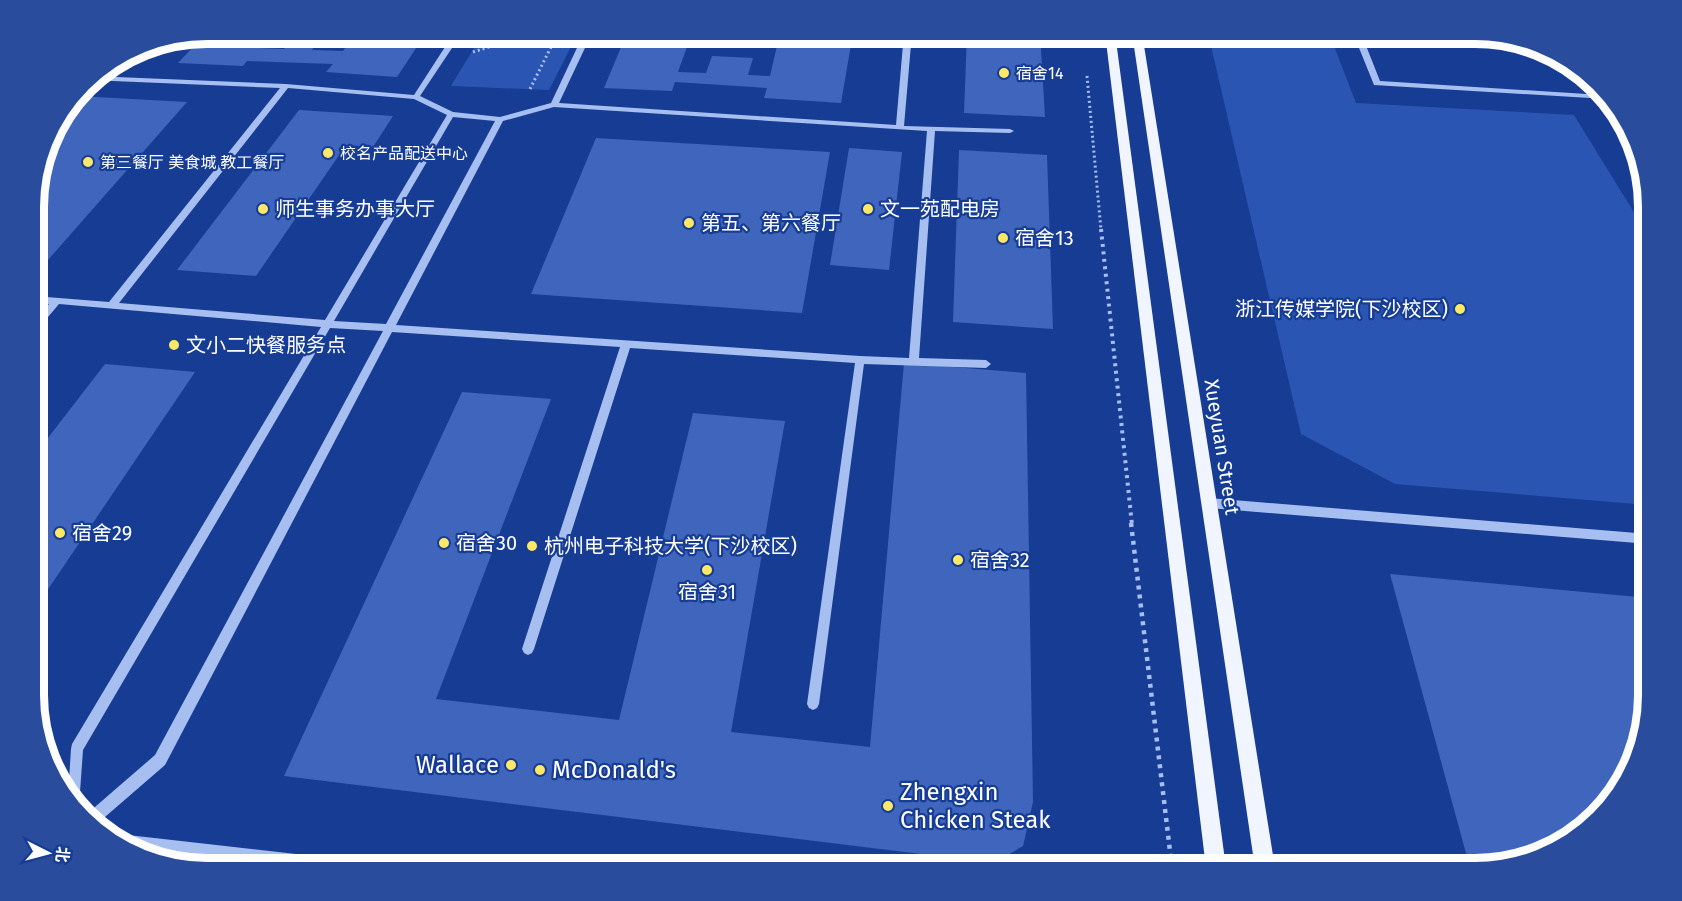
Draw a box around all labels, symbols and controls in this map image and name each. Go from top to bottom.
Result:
place label: 宿舍14 [1016,64,1064,83]
marker: 宿舍14 [997,66,1011,80]
place label: 校名产品配送中心 [340,144,468,163]
marker: 校名产品配送中心 [321,146,335,160]
place label: 第三餐厅 美食城 教工餐厅 [100,153,284,172]
marker: 第三餐厅 美食城 教工餐厅 [81,155,95,169]
place label: 师生事务办事大厅 [275,197,435,221]
place label: 文一苑配电房 [880,197,1000,221]
marker: 师生事务办事大厅 [256,202,270,216]
marker: 文一苑配电房 [861,202,875,216]
place label: 第五、第六餐厅 [701,211,841,235]
marker: 第五、第六餐厅 [682,216,696,230]
place label: 宿舍13 [1015,226,1074,250]
marker: 宿舍13 [996,231,1010,245]
place label: 浙江传媒学院(下沙校区) [1235,297,1448,321]
marker: 浙江传媒学院(下沙校区) [1453,302,1467,316]
place label: 文小二快餐服务点 [186,333,346,357]
marker: 文小二快餐服务点 [167,338,181,352]
street label: Xueyuan Street [1199,378,1245,517]
place label: 宿舍29 [72,521,132,545]
marker: 宿舍29 [53,526,67,540]
place label: 宿舍30 [456,531,517,555]
place label: 杭州电子科技大学(下沙校区) [544,534,797,558]
marker: 宿舍30 [437,536,451,550]
marker: 杭州电子科技大学(下沙校区) [525,539,539,553]
place label: 宿舍32 [970,548,1030,572]
marker: 宿舍32 [951,553,965,567]
marker: 宿舍31 [700,563,714,577]
place label: 宿舍31 [678,580,736,604]
place label: Wallace [416,751,499,779]
place label: McDonald's [552,756,676,784]
marker: Wallace [504,758,518,772]
marker: McDonald's [533,763,547,777]
place label: Zhengxin Chicken Steak [900,778,1051,834]
marker: Zhengxin Chicken Steak [881,799,895,813]
north arrow [18,823,78,883]
text: 北 [52,846,73,863]

